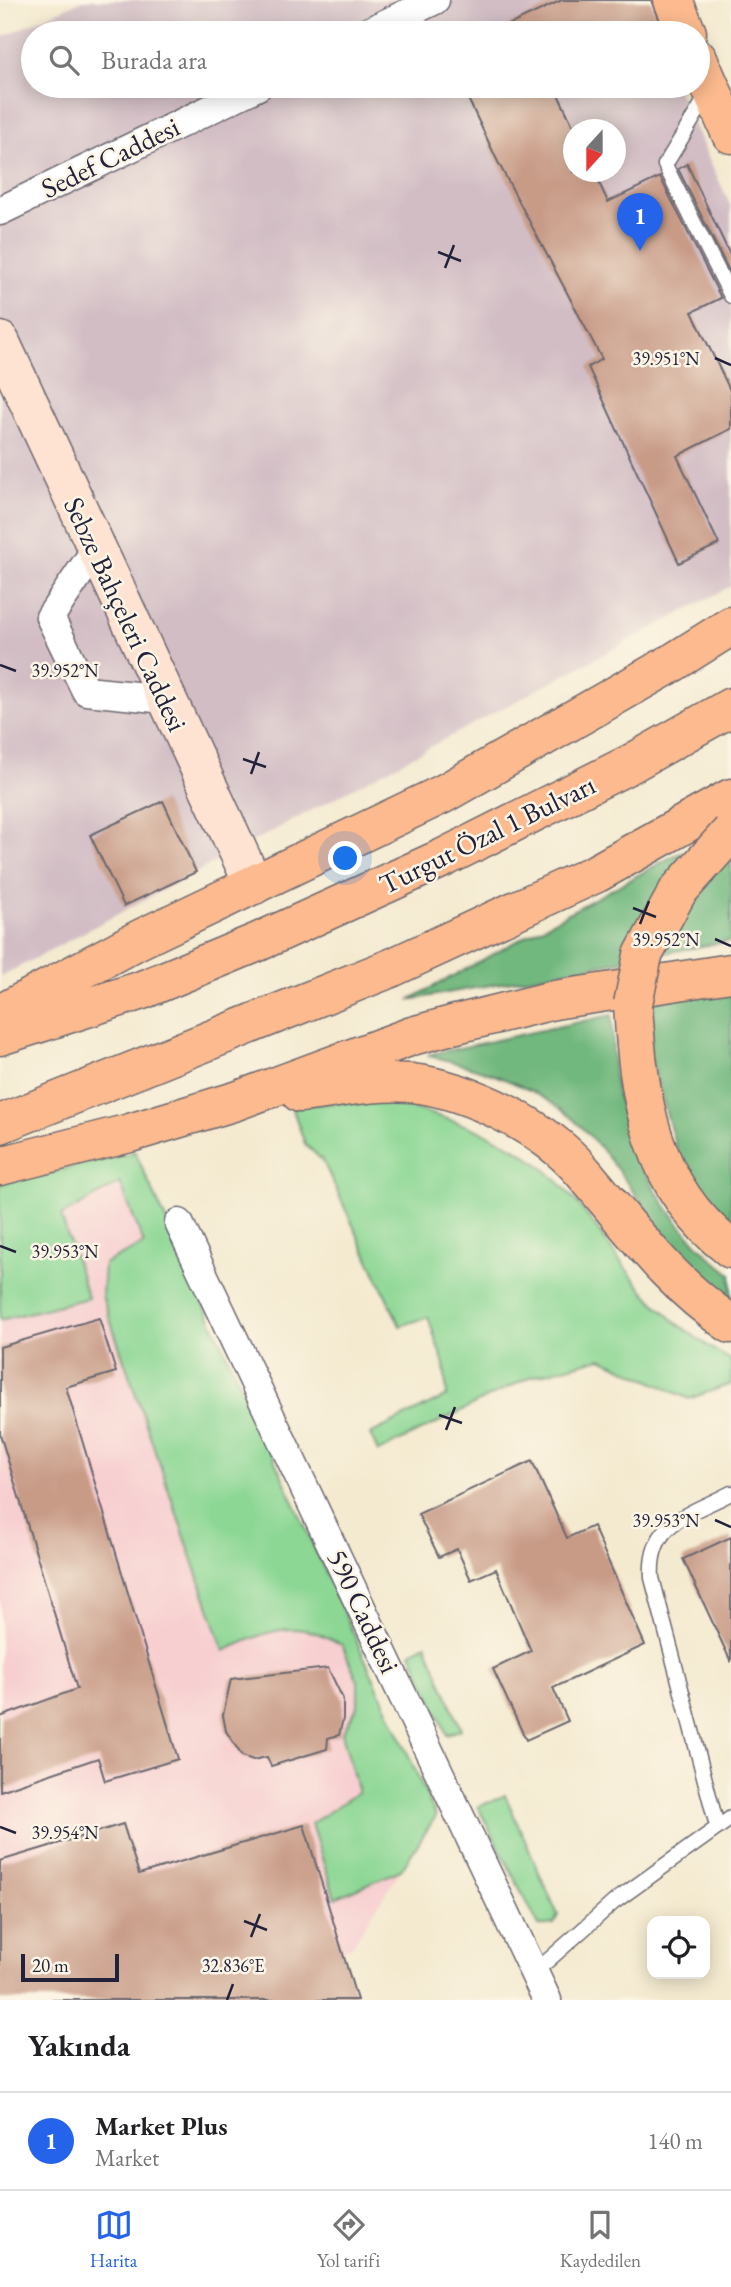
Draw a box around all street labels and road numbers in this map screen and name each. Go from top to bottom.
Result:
street label: Sedef Caddesi [35,108,185,206]
street label: Sebze Bahçeleri Caddesi [56,491,196,737]
street label: Turgut Özal 1 Bulvarı [373,766,601,902]
street label: 590 Caddesi [320,1544,408,1679]

